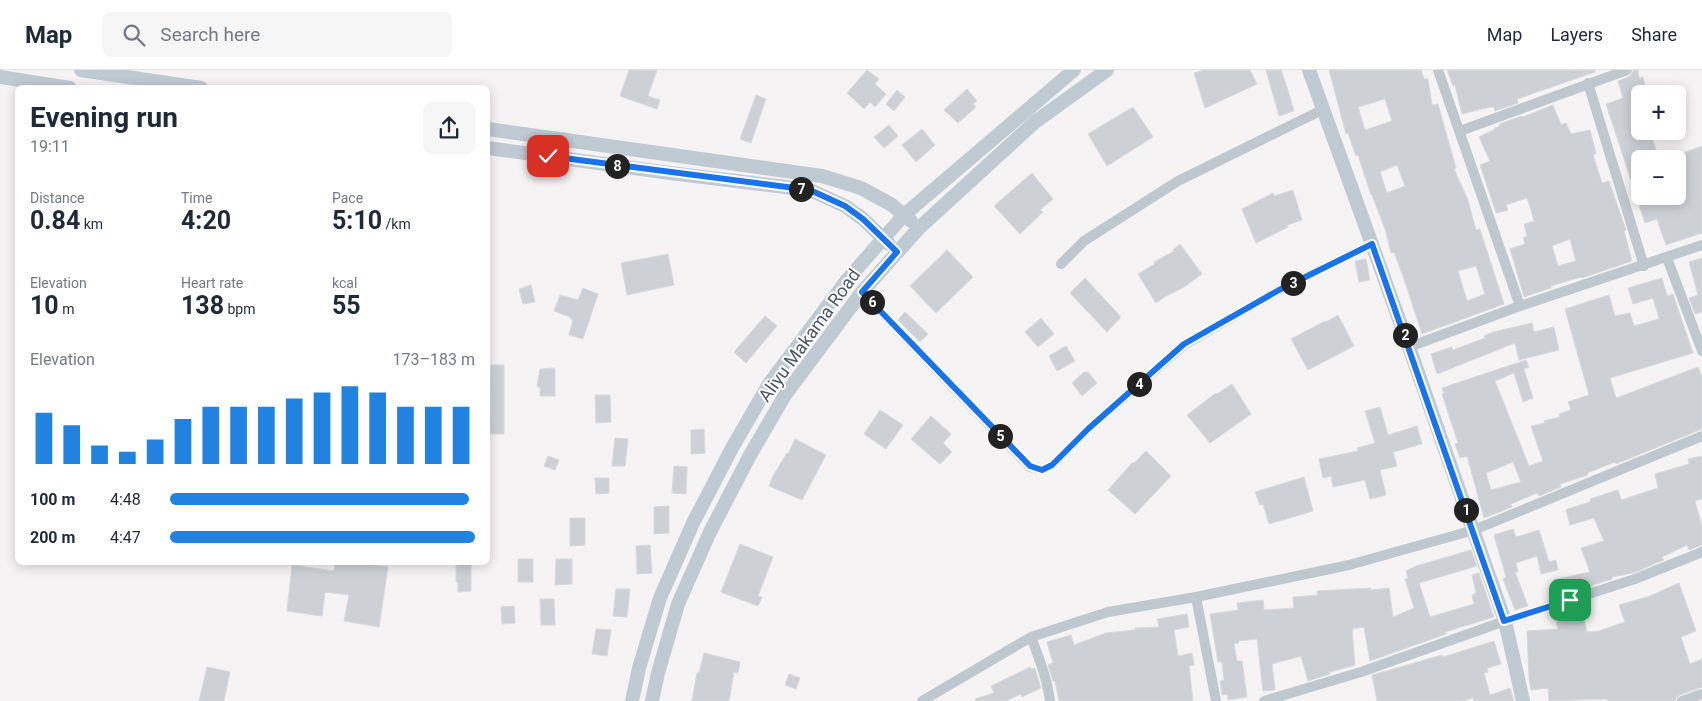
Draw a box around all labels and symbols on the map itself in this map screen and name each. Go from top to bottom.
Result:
pin [527,135,569,177]
pin: 8 [604,154,630,178]
pin: 7 [788,176,814,202]
street label: Aliyu Makama Road [754,264,864,406]
pin: 3 [1280,270,1306,296]
pin: 6 [860,290,884,314]
pin: 2 [1392,322,1418,348]
pin: 4 [1126,372,1152,396]
pin: 5 [988,424,1012,448]
pin: 1 [1454,498,1478,522]
pin [1549,579,1591,621]

